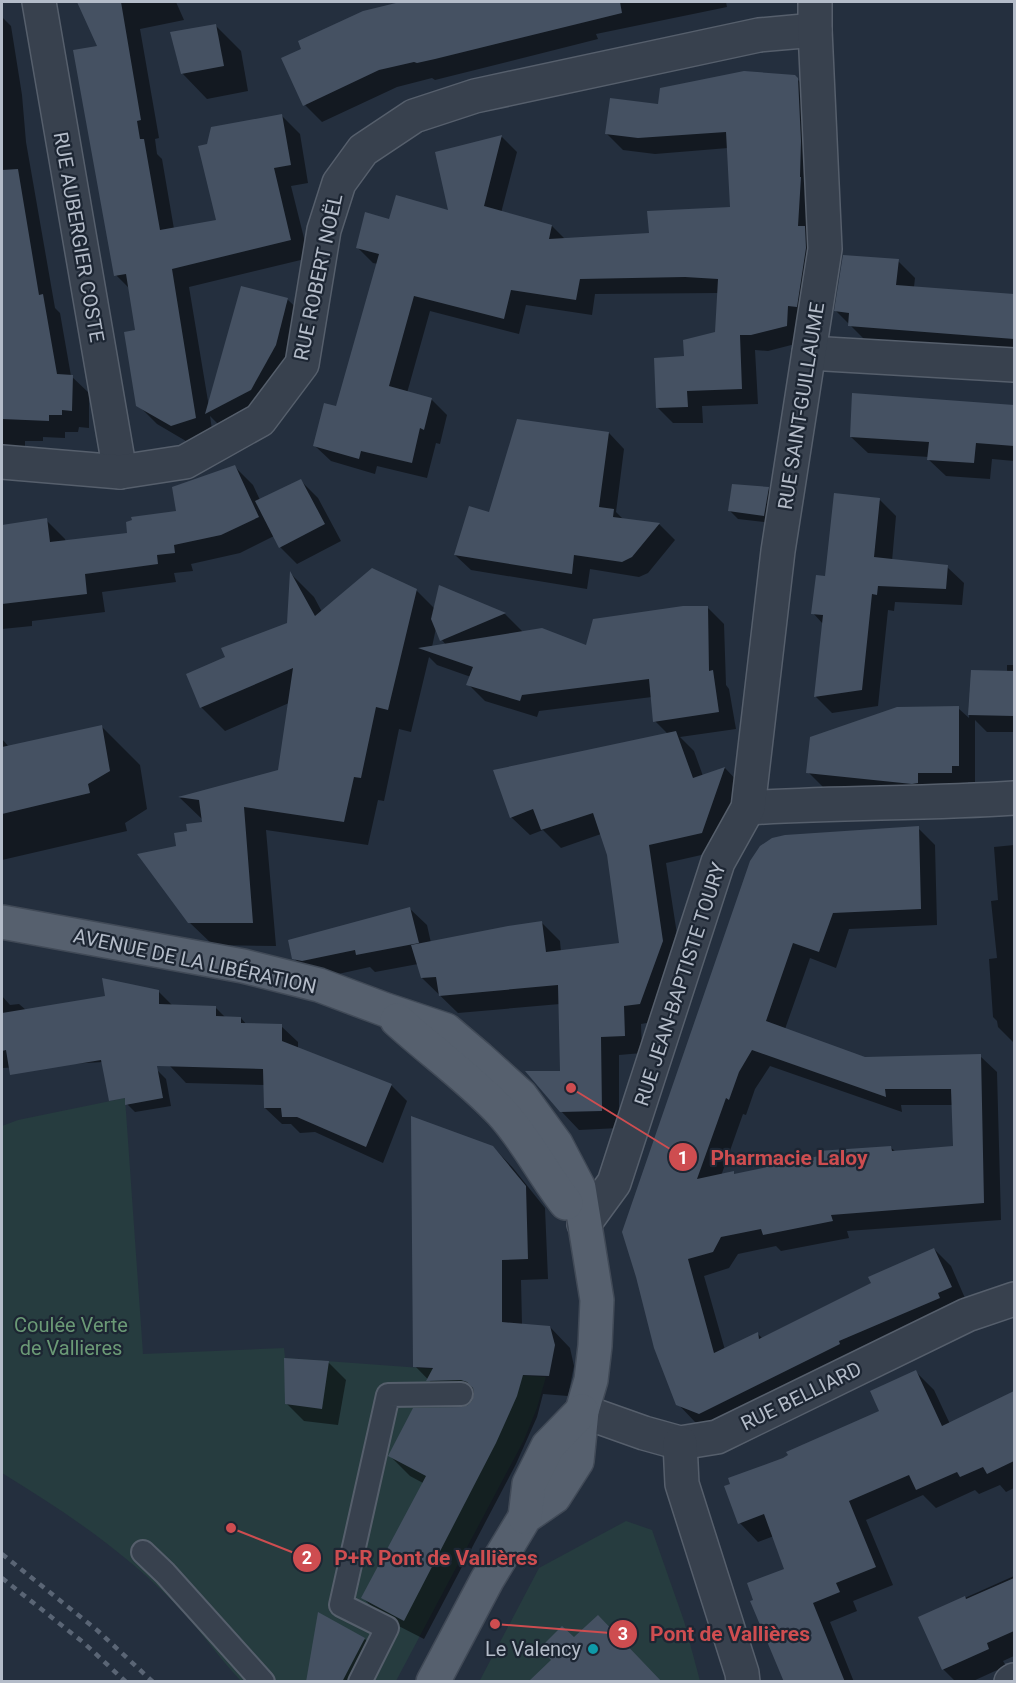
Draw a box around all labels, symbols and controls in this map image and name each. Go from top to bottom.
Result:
street label: RUE AUBERGIER COSTE [49,130,109,344]
street label: RUE ROBERT NOËL [289,191,347,363]
street label: RUE SAINT-GUILLAUME [773,301,829,511]
street label: RUE JEAN-BAPTISTE TOURY [629,859,731,1109]
street label: AVENUE DE LA LIBÉRATION [71,923,319,999]
callout: Pharmacie Laloy [668,1138,879,1177]
text: Pharmacie Laloy [710,1146,868,1170]
text: 1 [678,1147,688,1168]
park label: Coulée Verte de Vallieres [14,1313,128,1360]
street label: RUE BELLIARD [737,1356,865,1436]
callout: P+R Pont de Vallières [292,1538,549,1577]
text: P+R Pont de Vallières [334,1546,538,1570]
text: 2 [302,1547,312,1568]
callout: Pont de Vallières [608,1614,822,1653]
text: Pont de Vallières [650,1622,810,1646]
text: 3 [618,1623,628,1644]
place label: Le Valency [485,1637,582,1661]
marker: Le Valency [586,1642,600,1656]

